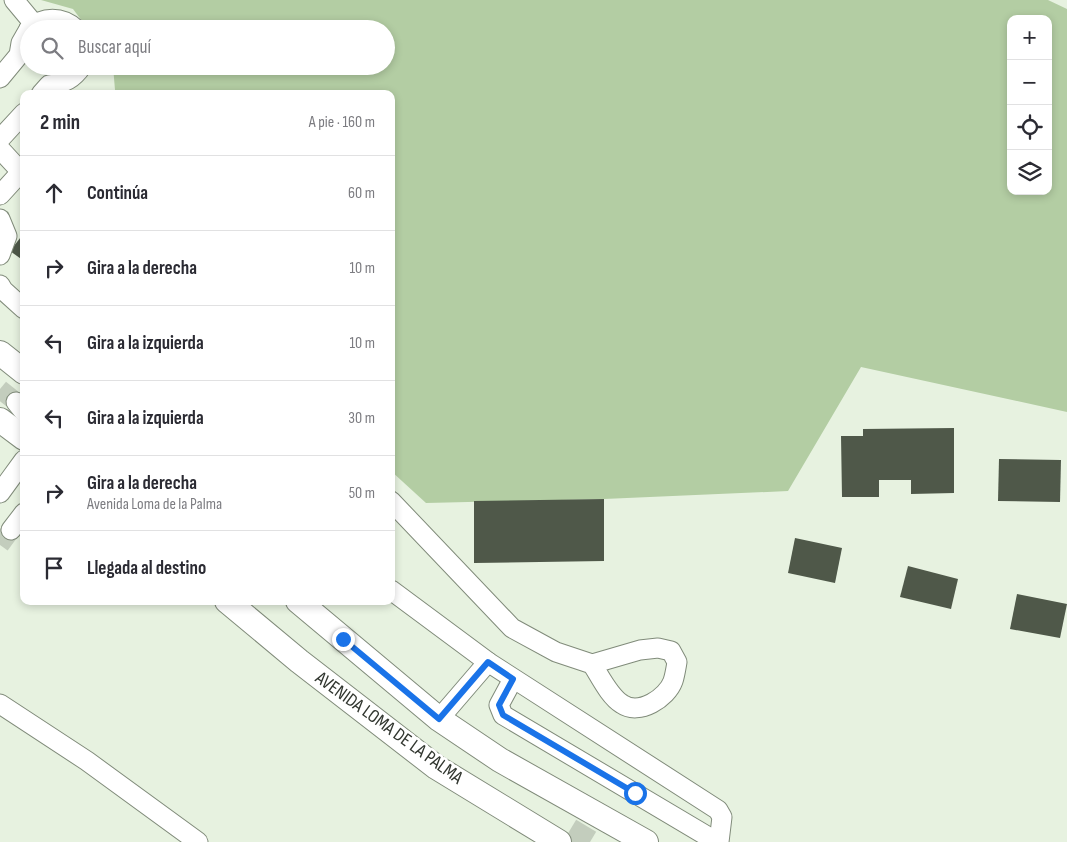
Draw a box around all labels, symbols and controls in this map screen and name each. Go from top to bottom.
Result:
map controls [1007,15,1052,195]
button: + [1007,15,1052,60]
search box [20,20,395,75]
icon: search [38,34,66,62]
text: Buscar aquí [78,36,151,59]
button: − [1007,60,1052,105]
button: locate [1007,105,1052,150]
text: 2 min [40,110,80,135]
text: A pie · 160 m [309,113,375,132]
button: layers [1007,150,1052,195]
icon: ahead [40,179,68,207]
text: Continúa [87,182,148,205]
text: 60 m [348,184,375,203]
icon: right [40,254,68,282]
text: Gira a la derecha [87,257,197,280]
text: 10 m [349,259,375,278]
icon: left [40,329,68,357]
text: Gira a la izquierda [87,332,204,355]
text: 10 m [349,334,375,353]
icon: left [40,404,68,432]
text: Gira a la izquierda [87,407,204,430]
text: 30 m [348,409,375,428]
text: Gira a la derecha [87,472,197,495]
icon: right [40,479,68,507]
text: 50 m [349,484,375,503]
text: Avenida Loma de la Palma [87,495,222,514]
icon: arrive [40,554,68,582]
text: Llegada al destino [87,557,206,580]
route end [332,628,355,651]
street label: AVENIDA LOMA DE LA PALMA [310,666,468,790]
route start [624,782,647,805]

